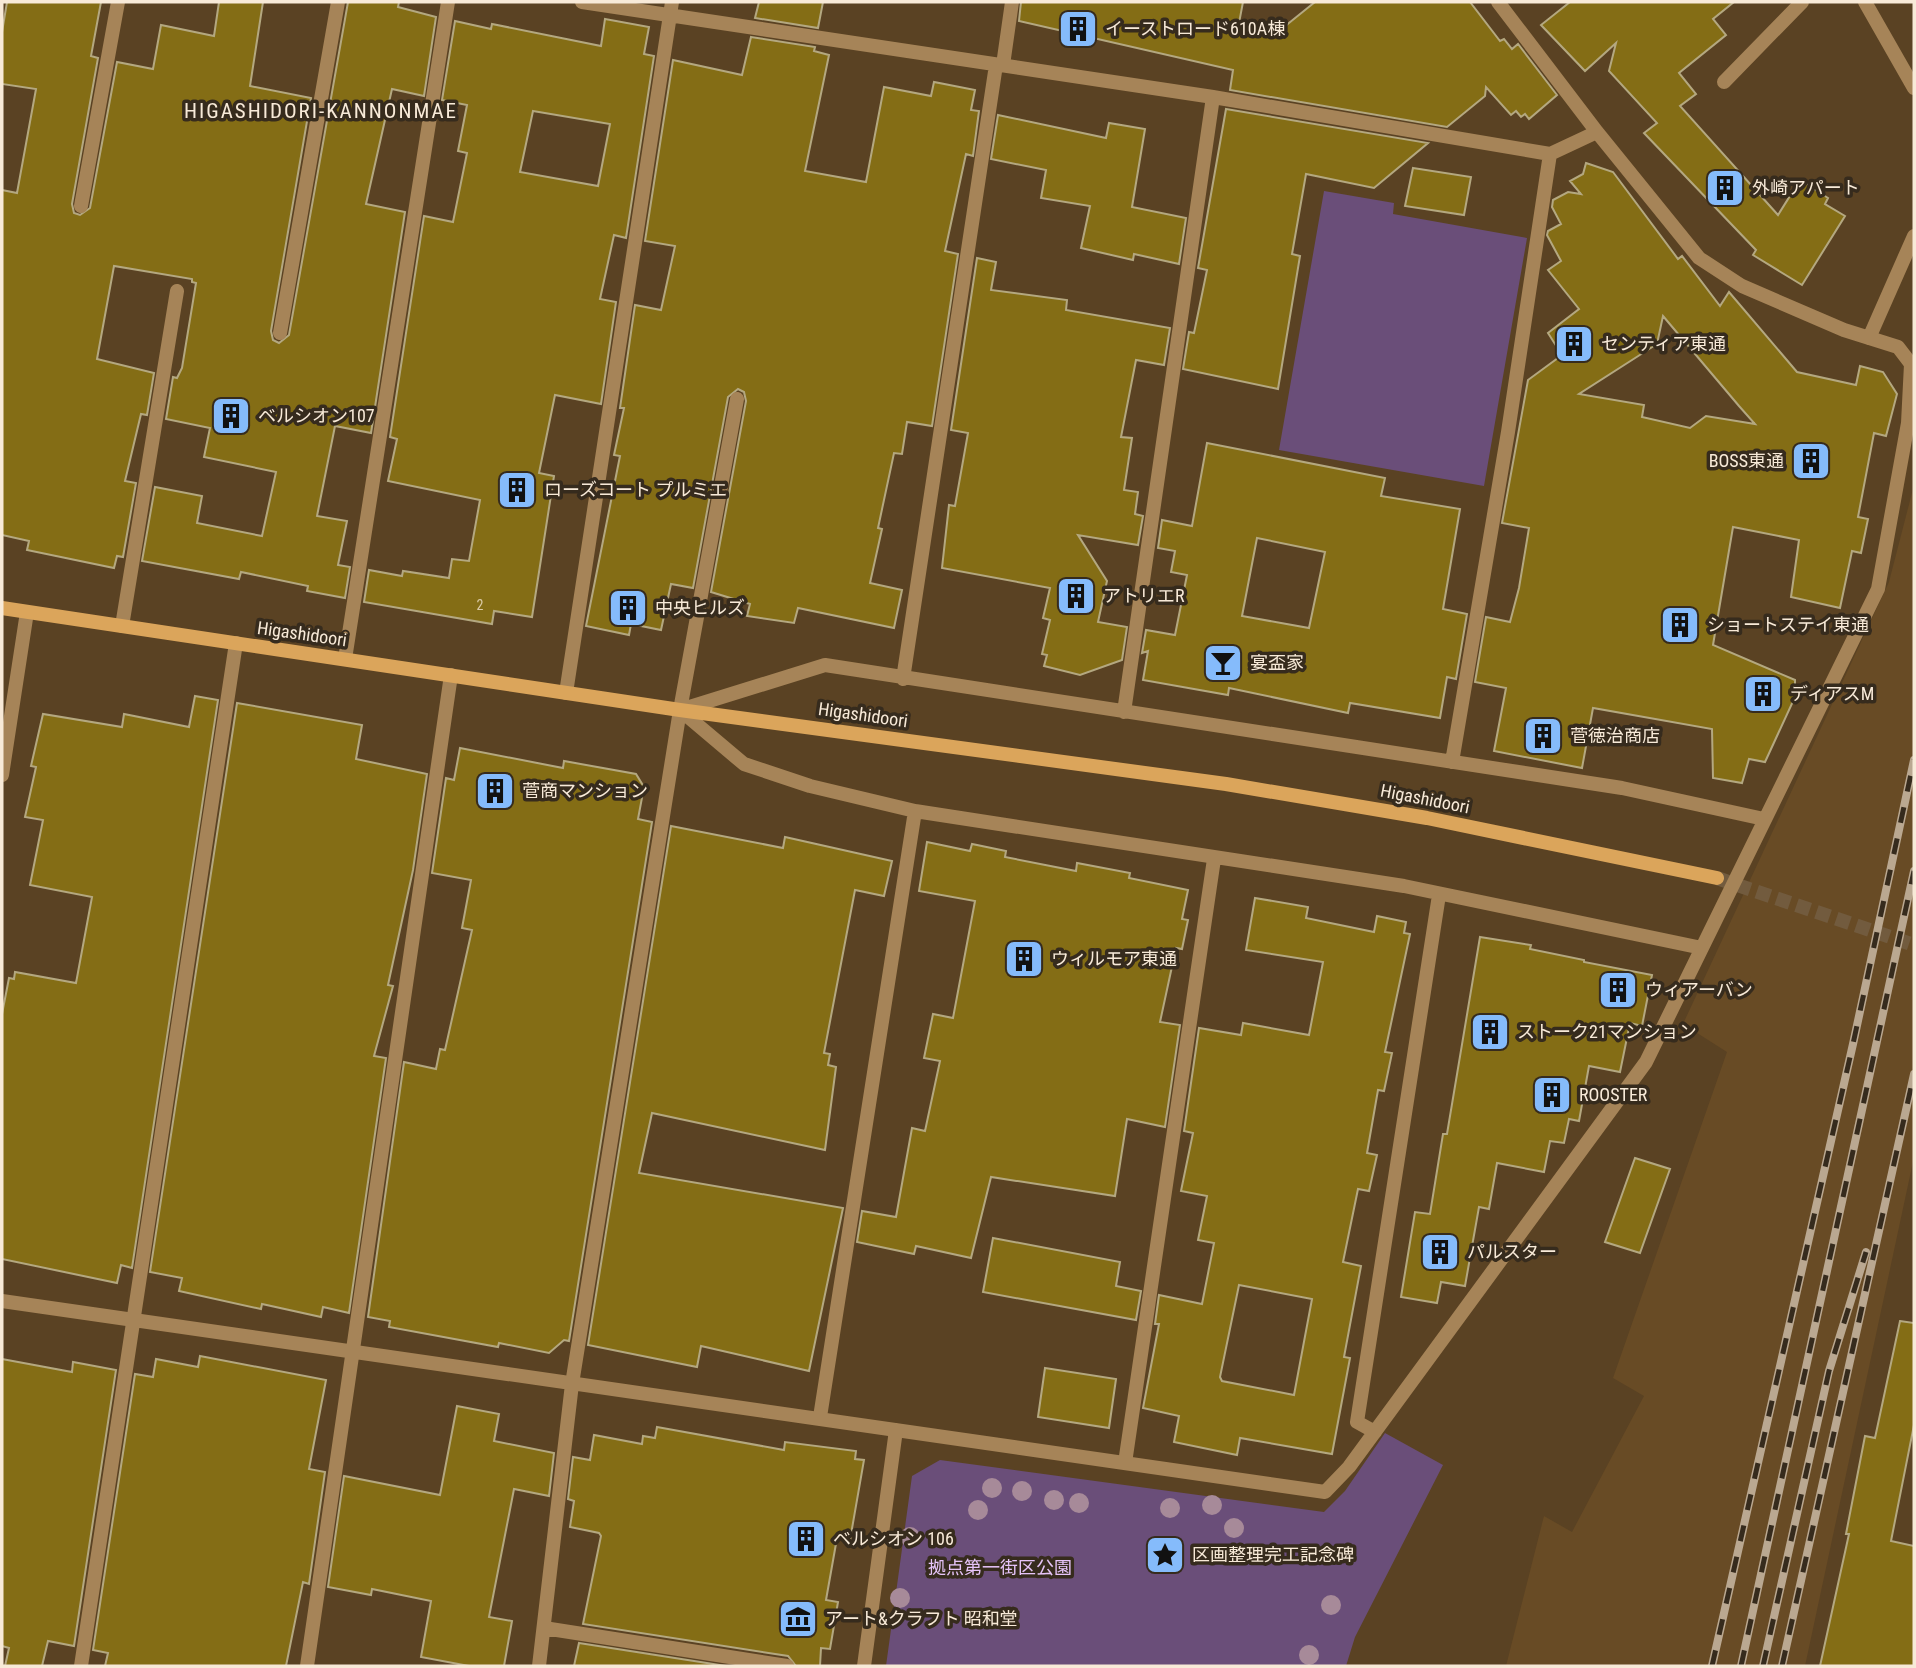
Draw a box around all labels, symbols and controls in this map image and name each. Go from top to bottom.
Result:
building icon: イーストロード610A棟 [1057,8,1099,50]
place label: イーストロード610A棟 [1105,18,1285,39]
district label: HIGASHIDORI-KANNONMAE [184,99,458,123]
building icon: 外崎アパート [1704,167,1746,209]
place label: 外崎アパート [1752,177,1860,198]
building icon: センティア東通 [1553,323,1595,365]
place label: センティア東通 [1601,333,1726,354]
building icon: ベルシオン107 [210,395,252,437]
place label: ベルシオン107 [258,405,375,426]
building icon: BOSS東通 [1790,440,1832,482]
place label: BOSS東通 [1709,450,1784,471]
building icon: ローズコート プルミエ [496,469,538,511]
place label: ローズコート プルミエ [544,479,727,500]
building icon: アトリエR [1055,575,1097,617]
place label: アトリエR [1103,585,1185,606]
building icon: 中央ヒルズ [607,587,649,629]
house number: 2 [477,597,484,613]
place label: 中央ヒルズ [655,597,745,618]
building icon: ショートステイ東通 [1659,604,1701,646]
place label: ショートステイ東通 [1707,614,1869,635]
street label: Higashidoori [256,617,348,650]
bar icon: 宴盃家 [1202,642,1244,684]
place label: 宴盃家 [1250,652,1304,673]
building icon: ディアスM [1742,673,1784,715]
place label: ディアスM [1790,683,1874,704]
street label: Higashidoori [817,698,909,731]
building icon: 菅徳治商店 [1522,715,1564,757]
place label: 菅徳治商店 [1570,725,1660,746]
building icon: 菅商マンション [474,770,516,812]
place label: 菅商マンション [522,780,648,801]
street label: Higashidoori [1379,780,1471,817]
building icon: ウィルモア東通 [1003,938,1045,980]
place label: ウィルモア東通 [1051,948,1177,969]
building icon: ウィアーバン [1597,969,1639,1011]
place label: ウィアーバン [1645,979,1753,1000]
building icon: ストーク21マンション [1469,1011,1511,1053]
place label: ストーク21マンション [1517,1021,1697,1042]
building icon: ROOSTER [1531,1074,1573,1116]
place label: ROOSTER [1579,1084,1648,1105]
building icon: パルスター [1419,1231,1461,1273]
place label: パルスター [1467,1241,1557,1262]
building icon: ベルシオン 106 [785,1518,827,1560]
place label: ベルシオン 106 [833,1528,954,1549]
place icon: 区画整理完工記念碑 [1144,1534,1186,1576]
place label: 区画整理完工記念碑 [1192,1544,1354,1565]
park label: 拠点第一街区公園 [928,1557,1072,1578]
museum icon: アート&クラフト 昭和堂 [777,1598,819,1640]
place label: アート&クラフト 昭和堂 [825,1608,1018,1629]

